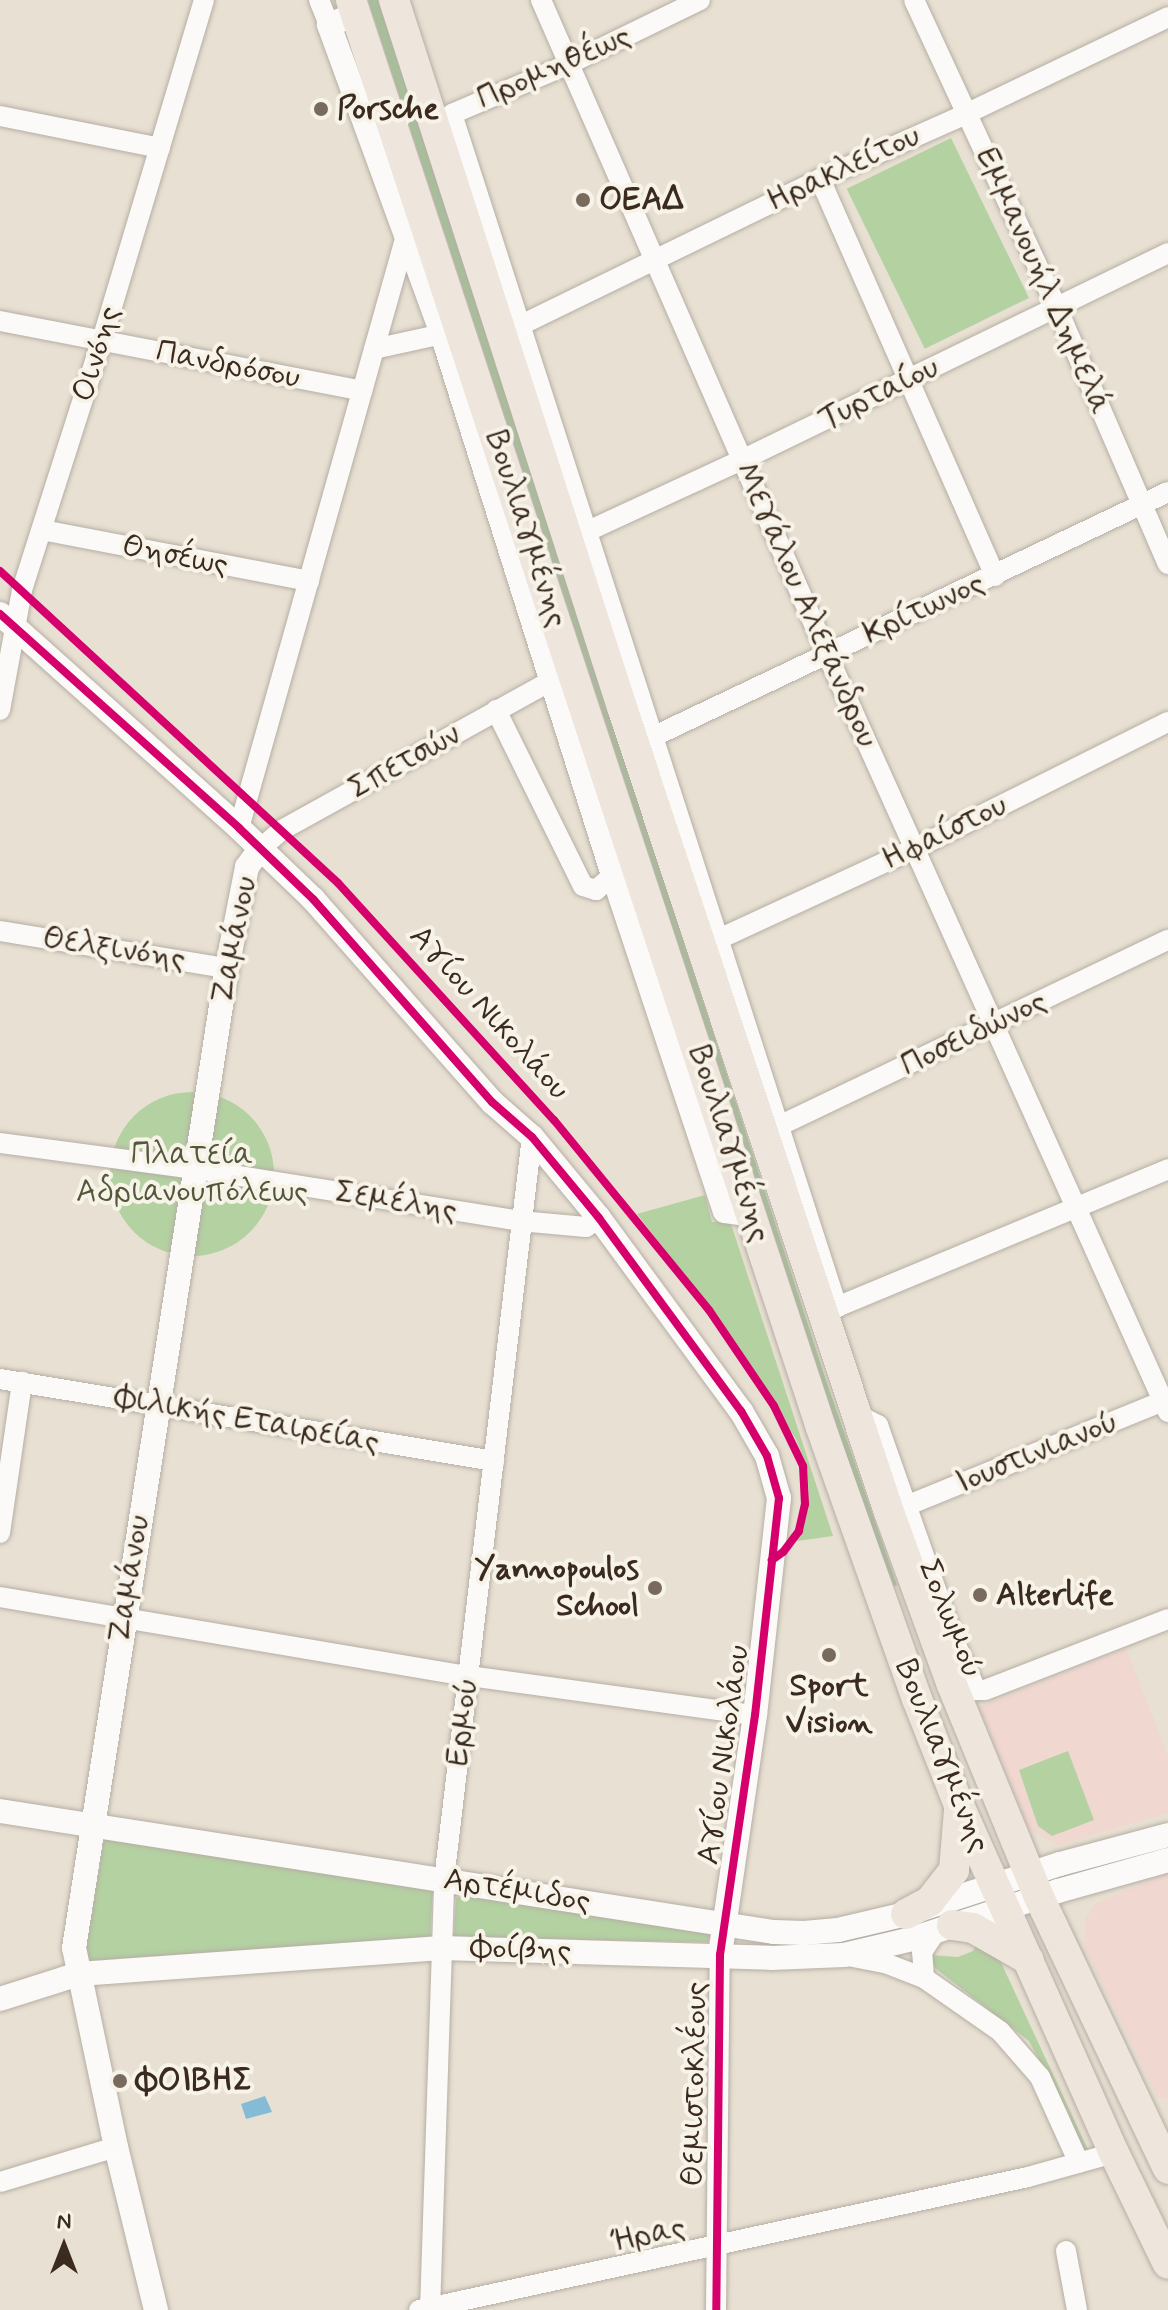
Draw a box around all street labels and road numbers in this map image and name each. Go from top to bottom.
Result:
street label: Προμηθέως [471,17,637,119]
street label: Ηρακλείτου [762,117,926,221]
street label: Εμμανουήλ Δημελά [967,142,1119,420]
street label: Οινόης [64,301,130,407]
street label: Πανδρόσου [153,332,303,398]
street label: Τυρταίου [813,349,945,439]
street label: Βουλιαγμένης [476,426,576,632]
street label: Μεγάλου Αλεξάνδρου [726,457,886,753]
street label: Θησέως [119,527,231,585]
street label: Κρίτωνος [857,564,991,654]
street label: Σπετσών [343,716,467,808]
street label: Ηφαίστου [877,787,1013,879]
street label: Ζαμάνου [204,873,266,1007]
street label: Αγίου Νικολάου [401,918,577,1108]
street label: Θελξινόης [40,919,188,979]
street label: Ποσειδώνος [895,982,1053,1086]
street label: Βουλιαγμένης [679,1041,779,1247]
street label: Σεμέλης [332,1173,460,1231]
street label: Φιλικής Εταιρείας [112,1378,382,1462]
street label: Ιουστινιανού [950,1403,1124,1503]
street label: Ζαμάνου [101,1512,159,1646]
street label: Σολωμού [909,1554,991,1684]
street label: Αγίου Νικολάου [690,1643,758,1867]
street label: Βουλιαγμένης [886,1654,998,1858]
street label: Ερμού [439,1676,487,1768]
street label: Αρτέμιδος [441,1860,593,1922]
street label: Φοίβης [470,1929,572,1971]
street label: Θεμιστοκλέους [674,1981,716,2187]
street label: Ήρας [607,2208,689,2262]

